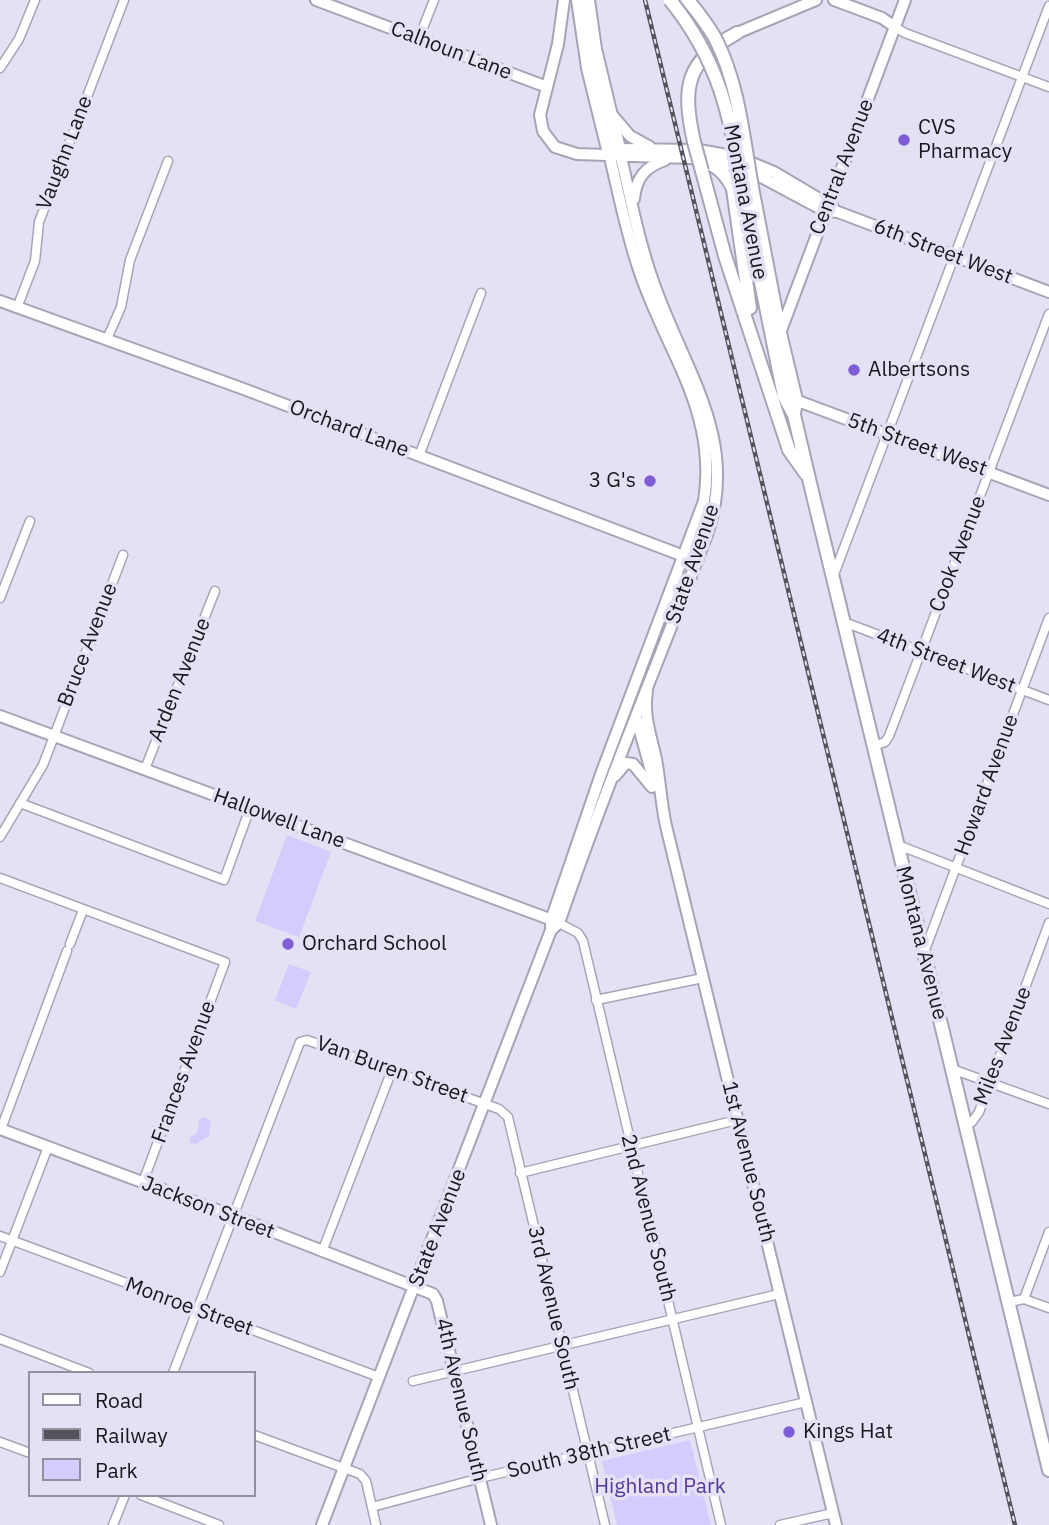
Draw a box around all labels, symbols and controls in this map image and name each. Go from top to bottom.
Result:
street label: Calhoun Lane [387,16,515,86]
street label: Vaughn Lane [32,92,98,214]
street label: Central Avenue [805,96,879,238]
place label: CVS Pharmacy [918,115,1012,165]
street label: Montana Avenue [718,122,772,282]
marker: CVS Pharmacy [896,132,912,148]
street label: 6th Street West [870,214,1016,290]
place label: Albertsons [868,357,970,383]
marker: Albertsons [846,362,862,378]
street label: Orchard Lane [286,395,412,463]
street label: 5th Street West [844,408,990,482]
place label: 3 G's [589,468,636,494]
marker: 3 G's [642,473,658,489]
street label: Cook Avenue [924,492,992,616]
street label: State Avenue [661,501,725,627]
street label: Bruce Avenue [53,580,123,710]
street label: Arden Avenue [144,614,216,746]
street label: 4th Street West [873,623,1019,699]
street label: Howard Avenue [950,711,1024,859]
street label: Hallowell Lane [210,784,348,854]
street label: Montana Avenue [890,864,952,1022]
place label: Orchard School [302,931,447,957]
marker: Orchard School [280,936,296,952]
street label: Miles Avenue [969,983,1037,1109]
street label: Frances Avenue [147,998,221,1146]
street label: Van Buren Street [313,1031,471,1109]
street label: 1st Avenue South [716,1079,780,1245]
street label: 2nd Avenue South [615,1132,681,1304]
street label: State Avenue [404,1165,472,1291]
street label: Jackson Street [138,1171,278,1245]
street label: 3rd Avenue South [522,1224,584,1392]
street label: Monroe Street [122,1272,256,1342]
street label: 4th Avenue South [430,1316,492,1484]
legend [28,1371,256,1497]
text: Road [95,1386,143,1414]
place label: Kings Hat [803,1419,893,1445]
text: Railway [95,1421,168,1449]
street label: South 38th Street [505,1422,673,1484]
marker: Kings Hat [781,1424,797,1440]
text: Park [95,1456,138,1484]
park label: Highland Park [594,1474,726,1500]

